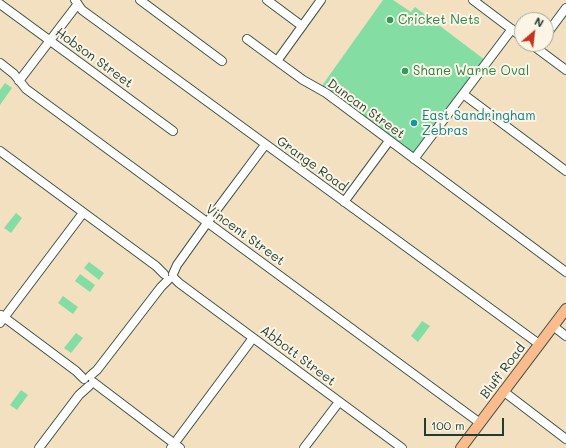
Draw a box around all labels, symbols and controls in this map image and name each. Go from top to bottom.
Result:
place label: Cricket Nets [398,12,480,28]
north arrow [514,12,554,52]
text: N [532,13,547,30]
marker: Cricket Nets [385,15,395,25]
street label: Hobson Street [52,25,136,91]
place label: Shane Warne Oval [413,63,529,79]
marker: Shane Warne Oval [400,66,410,76]
street label: Duncan Street [324,76,408,142]
place label: East Sandringham Zebras [422,108,536,139]
marker: East Sandringham Zebras [409,118,419,128]
street label: Grange Road [274,133,350,195]
street label: Vincent Street [203,201,287,269]
street label: Abbott Street [257,323,339,389]
street label: Bluff Road [477,340,529,402]
scale bar [426,410,506,436]
text: 100 m [431,417,465,433]

